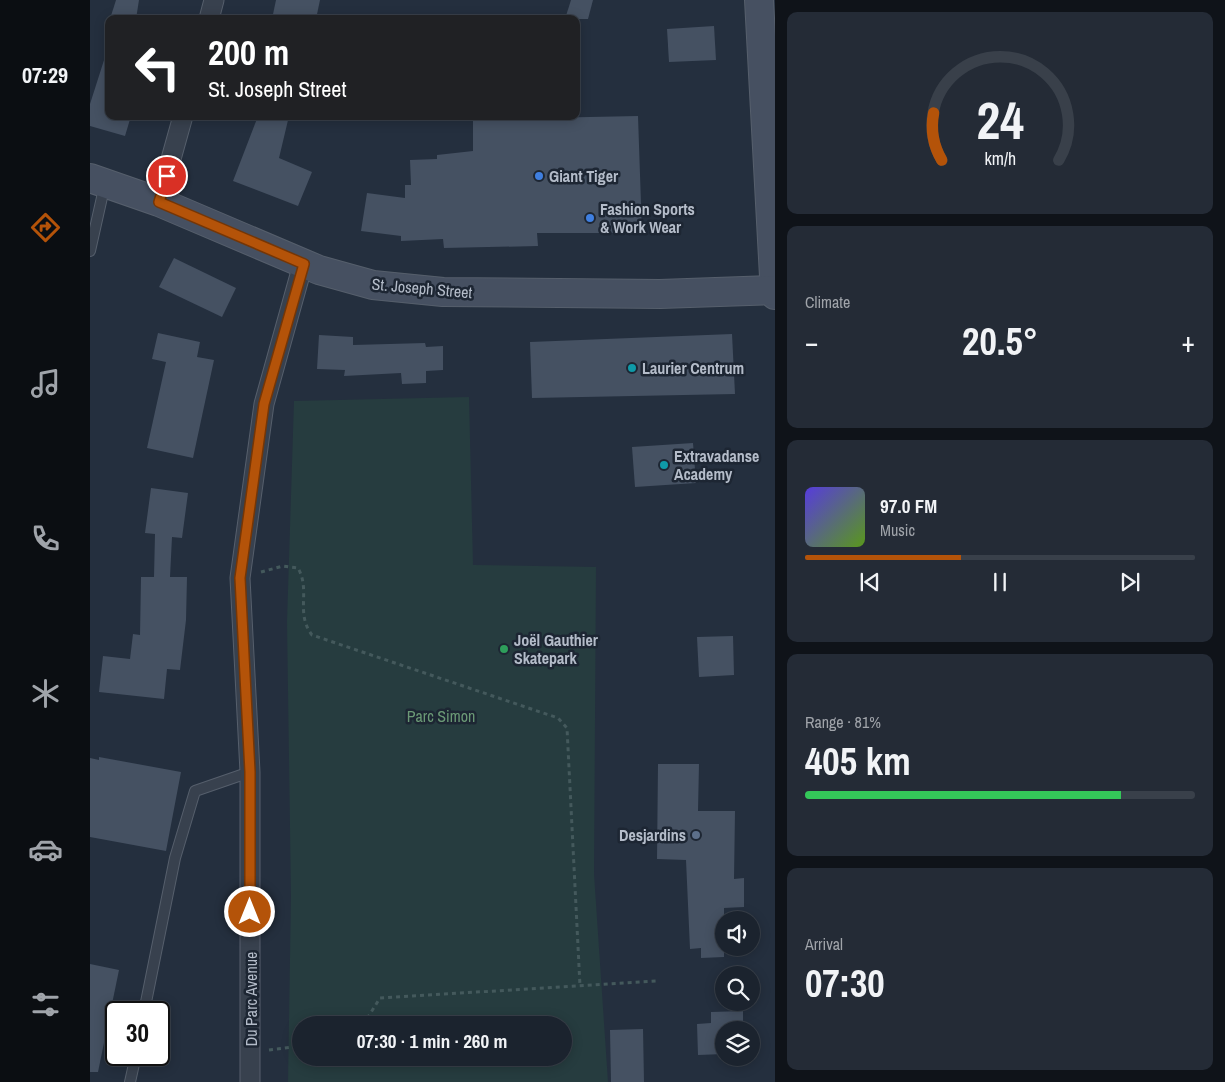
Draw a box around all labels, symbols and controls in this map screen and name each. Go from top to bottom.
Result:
text: 200 m [208,29,289,76]
icon: left [125,35,190,100]
text: 07:29 [22,60,68,90]
text: St. Joseph Street [208,74,346,104]
text: 24 [976,85,1024,155]
text: km/h [984,147,1016,171]
pin [146,155,188,197]
icon: arrive [153,162,181,190]
place label: Giant Tiger [549,165,619,187]
marker: Giant Tiger [533,170,545,182]
place label: Fashion Sports & Work Wear [600,198,695,238]
icon: directions [28,210,63,245]
marker: Fashion Sports & Work Wear [584,212,596,224]
street label: St. Joseph Street [371,273,473,303]
text: Climate [805,291,850,313]
text: 20.5° [962,316,1038,367]
text: − [805,323,818,361]
text: + [1182,323,1195,361]
place label: Laurier Centrum [642,357,744,379]
marker: Laurier Centrum [626,362,638,374]
icon: music [28,366,63,401]
place label: Extravadanse Academy [674,445,759,485]
marker: Extravadanse Academy [658,459,670,471]
text: 97.0 FM [880,493,937,519]
text: Music [880,519,915,541]
icon: phone [28,521,63,556]
icon: previous [856,568,884,596]
icon: pause [986,568,1014,596]
icon: next [1116,568,1144,596]
place label: Joël Gauthier Skatepark [514,629,599,669]
marker: Joël Gauthier Skatepark [498,643,510,655]
icon: climate [28,676,63,711]
park label: Parc Simon [407,705,475,727]
text: Range · 81% [805,711,881,733]
text: 405 km [805,736,911,787]
place label: Desjardins [619,824,686,846]
marker: Desjardins [690,829,702,841]
icon: car [28,832,63,867]
position arrow [223,885,275,937]
map controls [715,911,760,1066]
button: sound [715,911,760,956]
text: Arrival [805,933,843,955]
street label: Du Parc Avenue [240,952,262,1046]
text: 07:30 [805,958,885,1009]
button: search [715,966,760,1011]
icon: filters [28,987,63,1022]
speed limit sign: 30 [105,1001,170,1066]
button: layers [715,1021,760,1066]
text: 07:30 · 1 min · 260 m [357,1028,507,1054]

